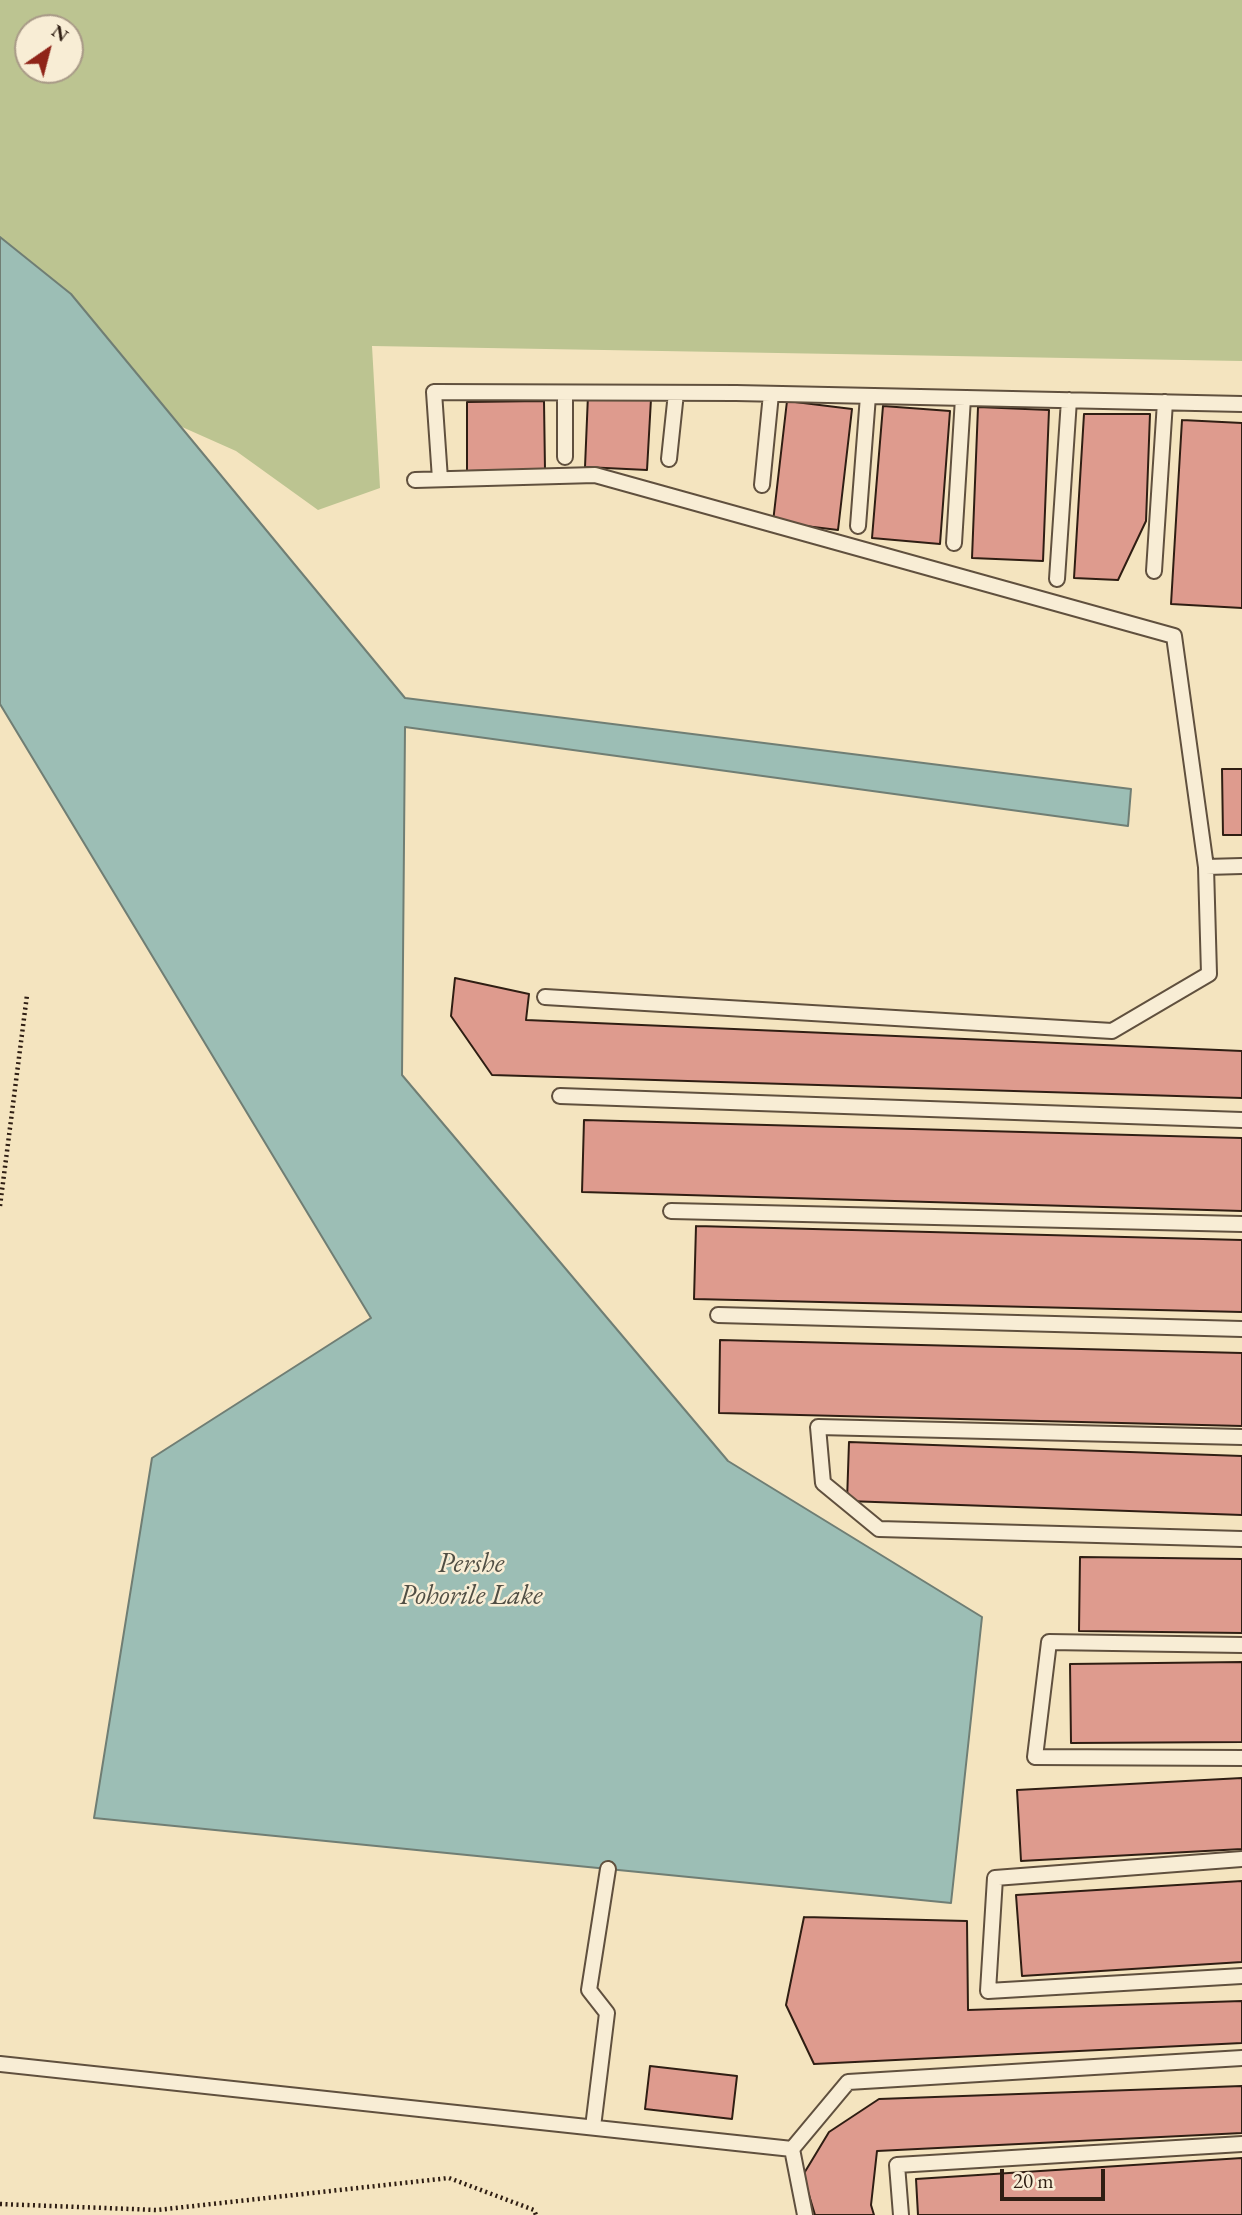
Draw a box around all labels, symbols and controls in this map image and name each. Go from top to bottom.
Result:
north arrow [14,14,84,84]
text: N [47,18,74,48]
water label: Pershe Pohorile Lake [399,1547,543,1613]
scale bar [1004,2156,1109,2200]
text: 20 m [1013,2167,1054,2194]

